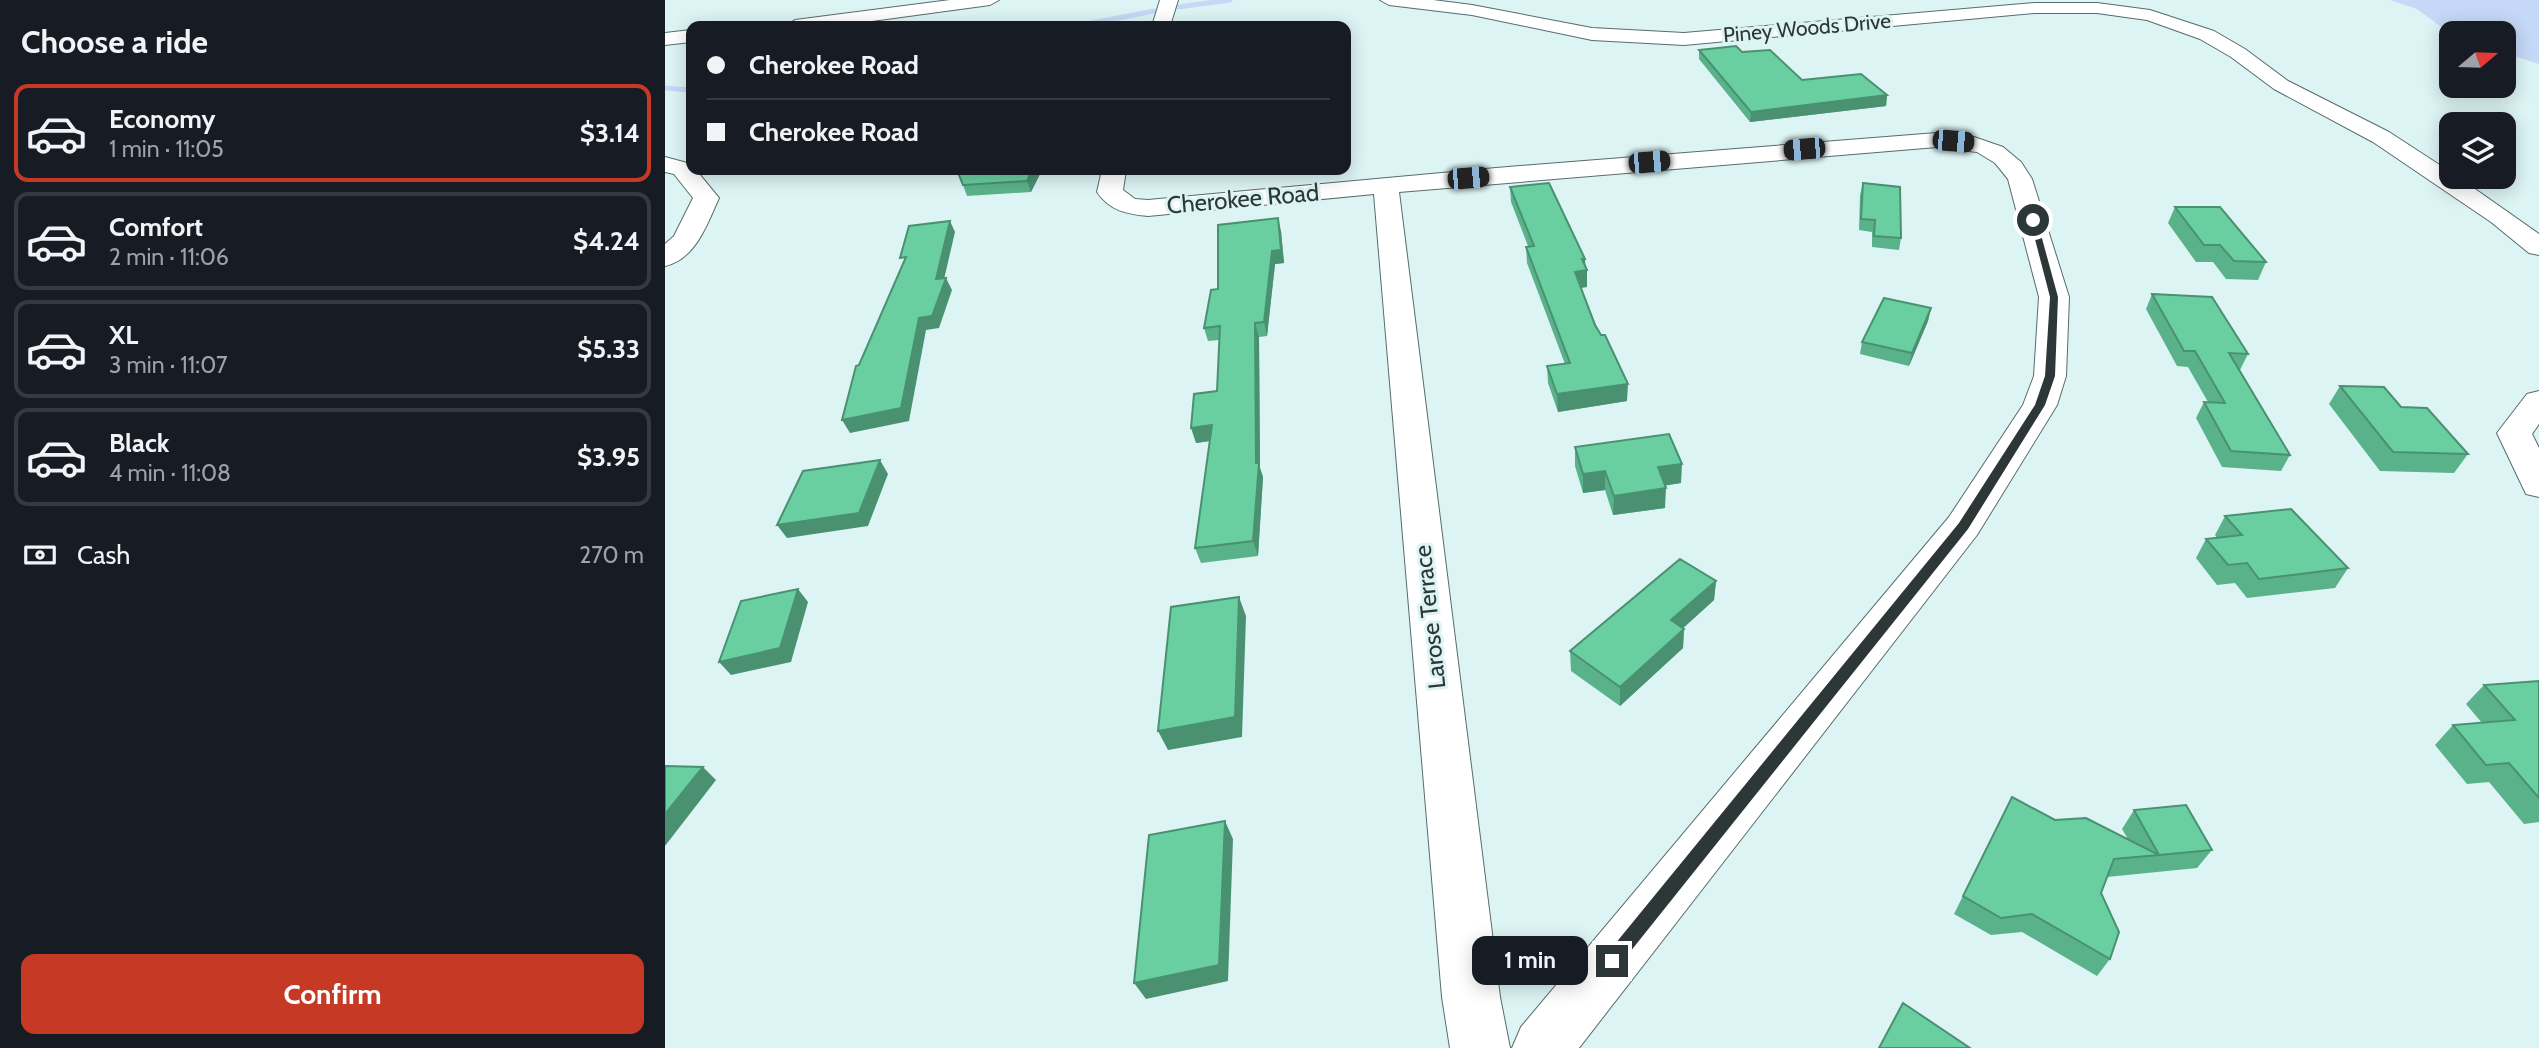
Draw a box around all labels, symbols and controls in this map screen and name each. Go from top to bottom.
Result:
street label: Piney Woods Drive [1722,8,1892,47]
north arrow [2439,21,2517,98]
map controls [2439,21,2516,189]
text: Choose a ride [21,22,208,61]
text: Cherokee Road [749,49,919,81]
icon: car [25,102,88,165]
text: Economy [109,103,215,135]
button: layers [2439,112,2516,189]
text: Cherokee Road [749,116,919,148]
text: $3.14 [580,117,640,149]
car [1932,129,1975,153]
text: 1 min · 11:05 [109,135,224,163]
car [1783,137,1826,161]
car [1628,150,1671,174]
car [1447,166,1490,190]
street label: Cherokee Road [1166,177,1320,220]
route start [2017,204,2049,236]
icon: car [25,210,88,273]
text: Comfort [109,211,203,243]
text: $4.24 [573,225,640,257]
text: 2 min · 11:06 [109,243,229,271]
icon: car [25,318,88,381]
text: XL [109,319,138,351]
text: $5.33 [577,333,640,365]
text: 3 min · 11:07 [109,351,228,379]
icon: car [25,426,88,489]
text: Black [109,427,169,459]
text: $3.95 [577,441,640,473]
text: 4 min · 11:08 [109,459,231,487]
icon: cash [21,536,59,574]
text: Cash [77,539,130,571]
text: 270 m [579,541,644,569]
street label: Larose Terrace [1408,544,1451,690]
callout: 1 min [1472,936,1587,986]
route end [1596,945,1628,977]
text: 1 min [1504,946,1556,974]
button: Confirm [21,954,644,1034]

